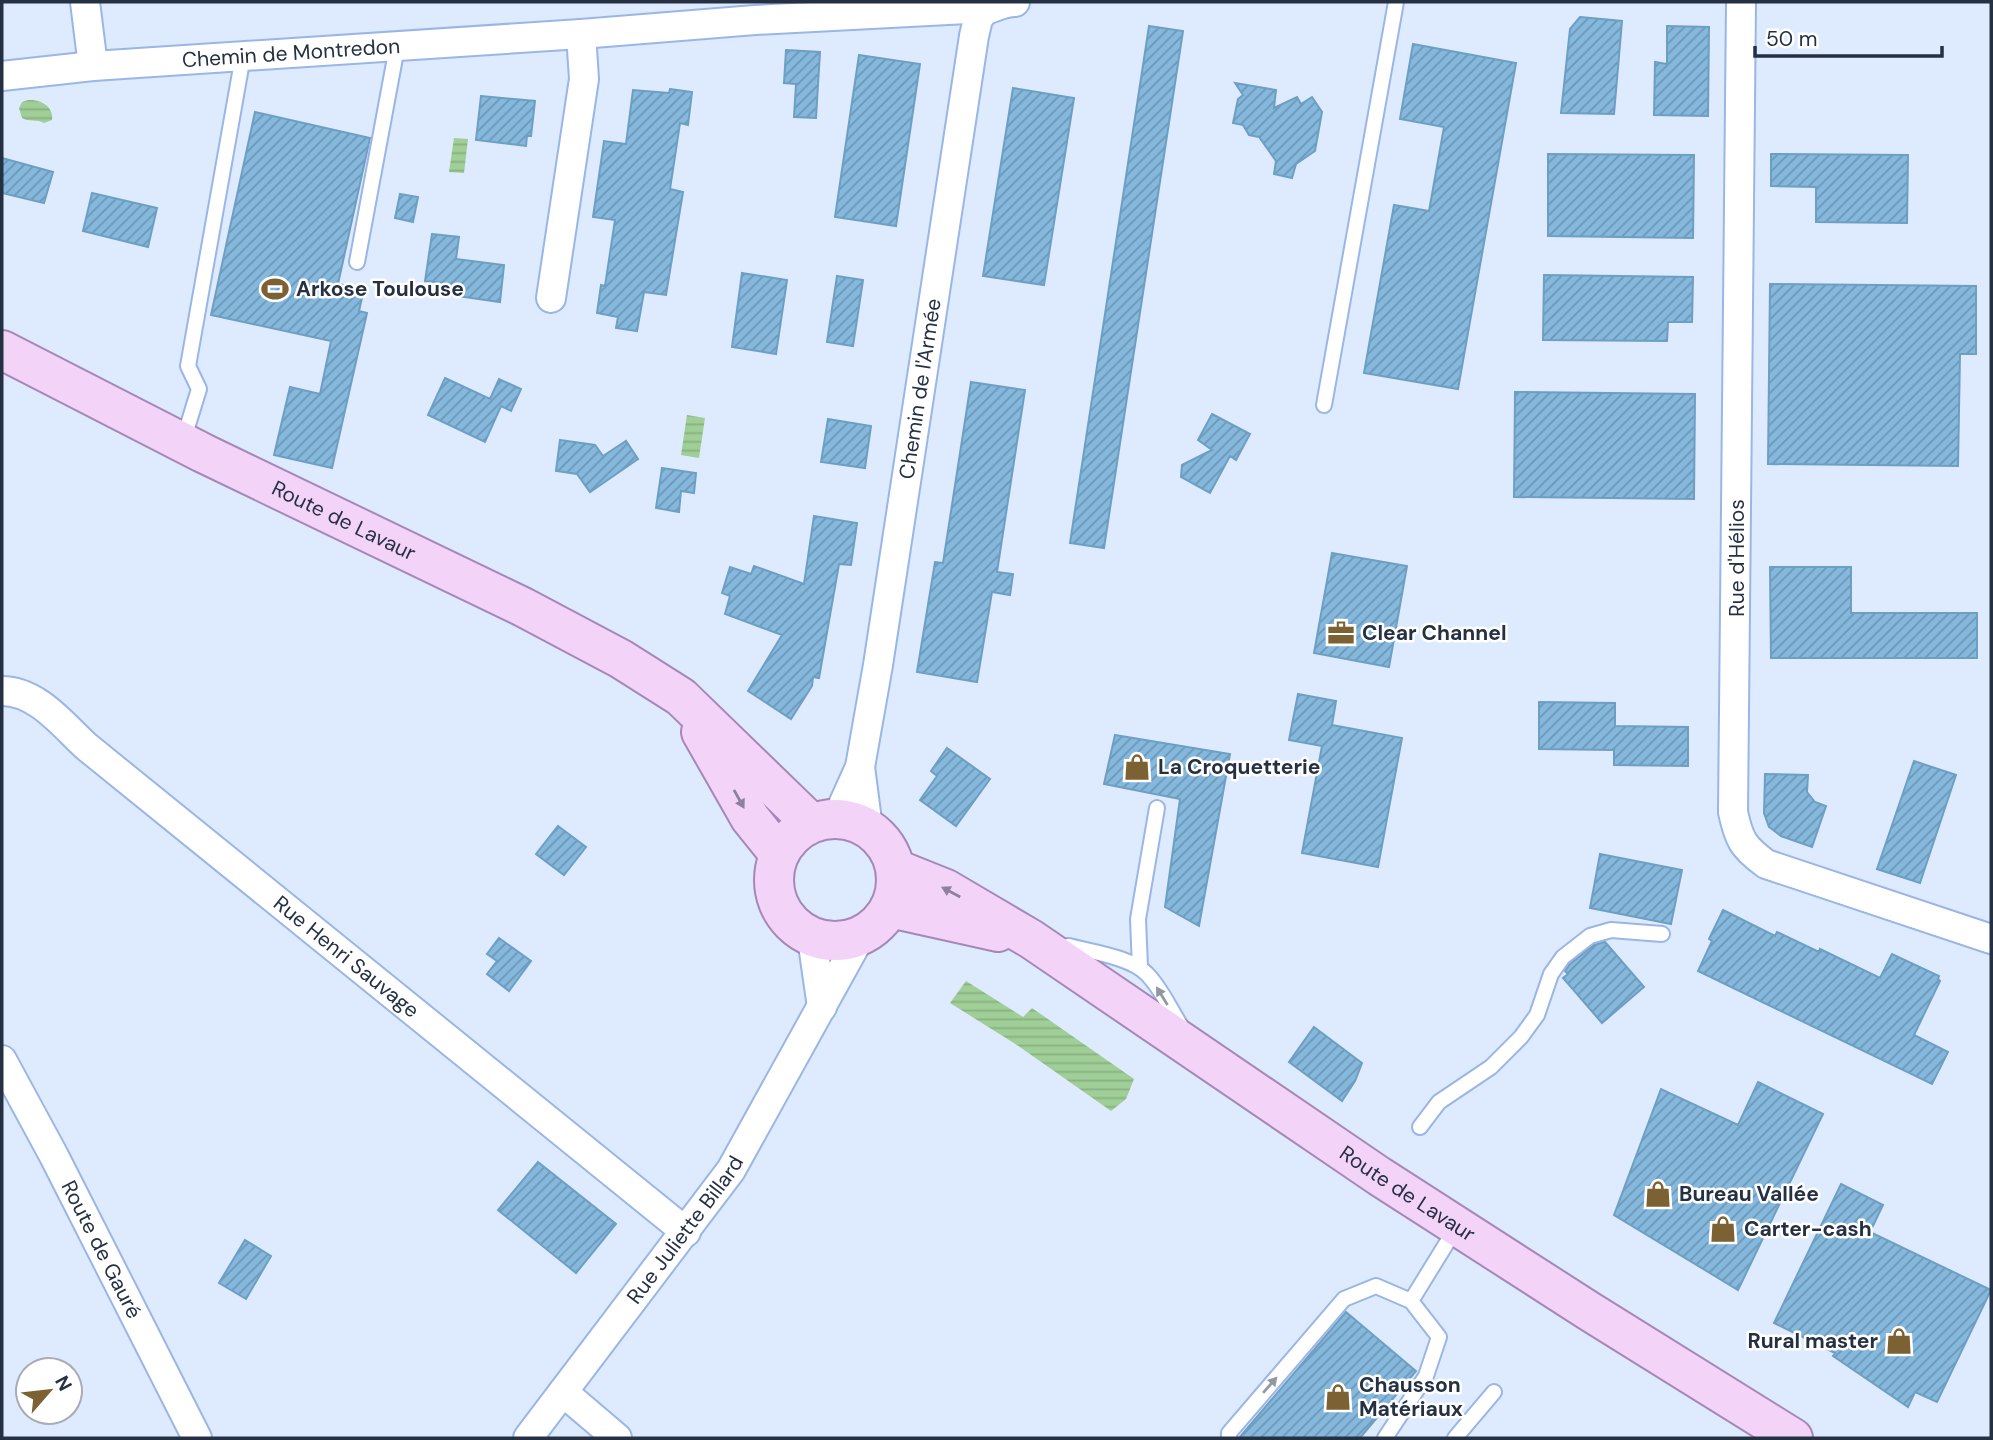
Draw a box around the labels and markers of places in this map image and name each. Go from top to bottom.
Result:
sports icon: Arkose Toulouse [260,274,290,304]
place label: Arkose Toulouse [296,275,464,303]
office icon: Clear Channel [1326,618,1356,648]
place label: Clear Channel [1362,619,1507,647]
shop icon: La Croquetterie [1122,752,1152,782]
place label: La Croquetterie [1158,753,1320,781]
shop icon: Bureau Vallée [1643,1179,1673,1209]
place label: Bureau Vallée [1679,1180,1819,1208]
shop icon: Carter-cash [1708,1214,1738,1244]
place label: Carter-cash [1744,1215,1872,1243]
shop icon: Rural master [1884,1326,1914,1356]
place label: Rural master [1747,1327,1878,1355]
place label: Chausson Matériaux [1359,1371,1463,1423]
shop icon: Chausson Matériaux [1323,1382,1353,1412]

